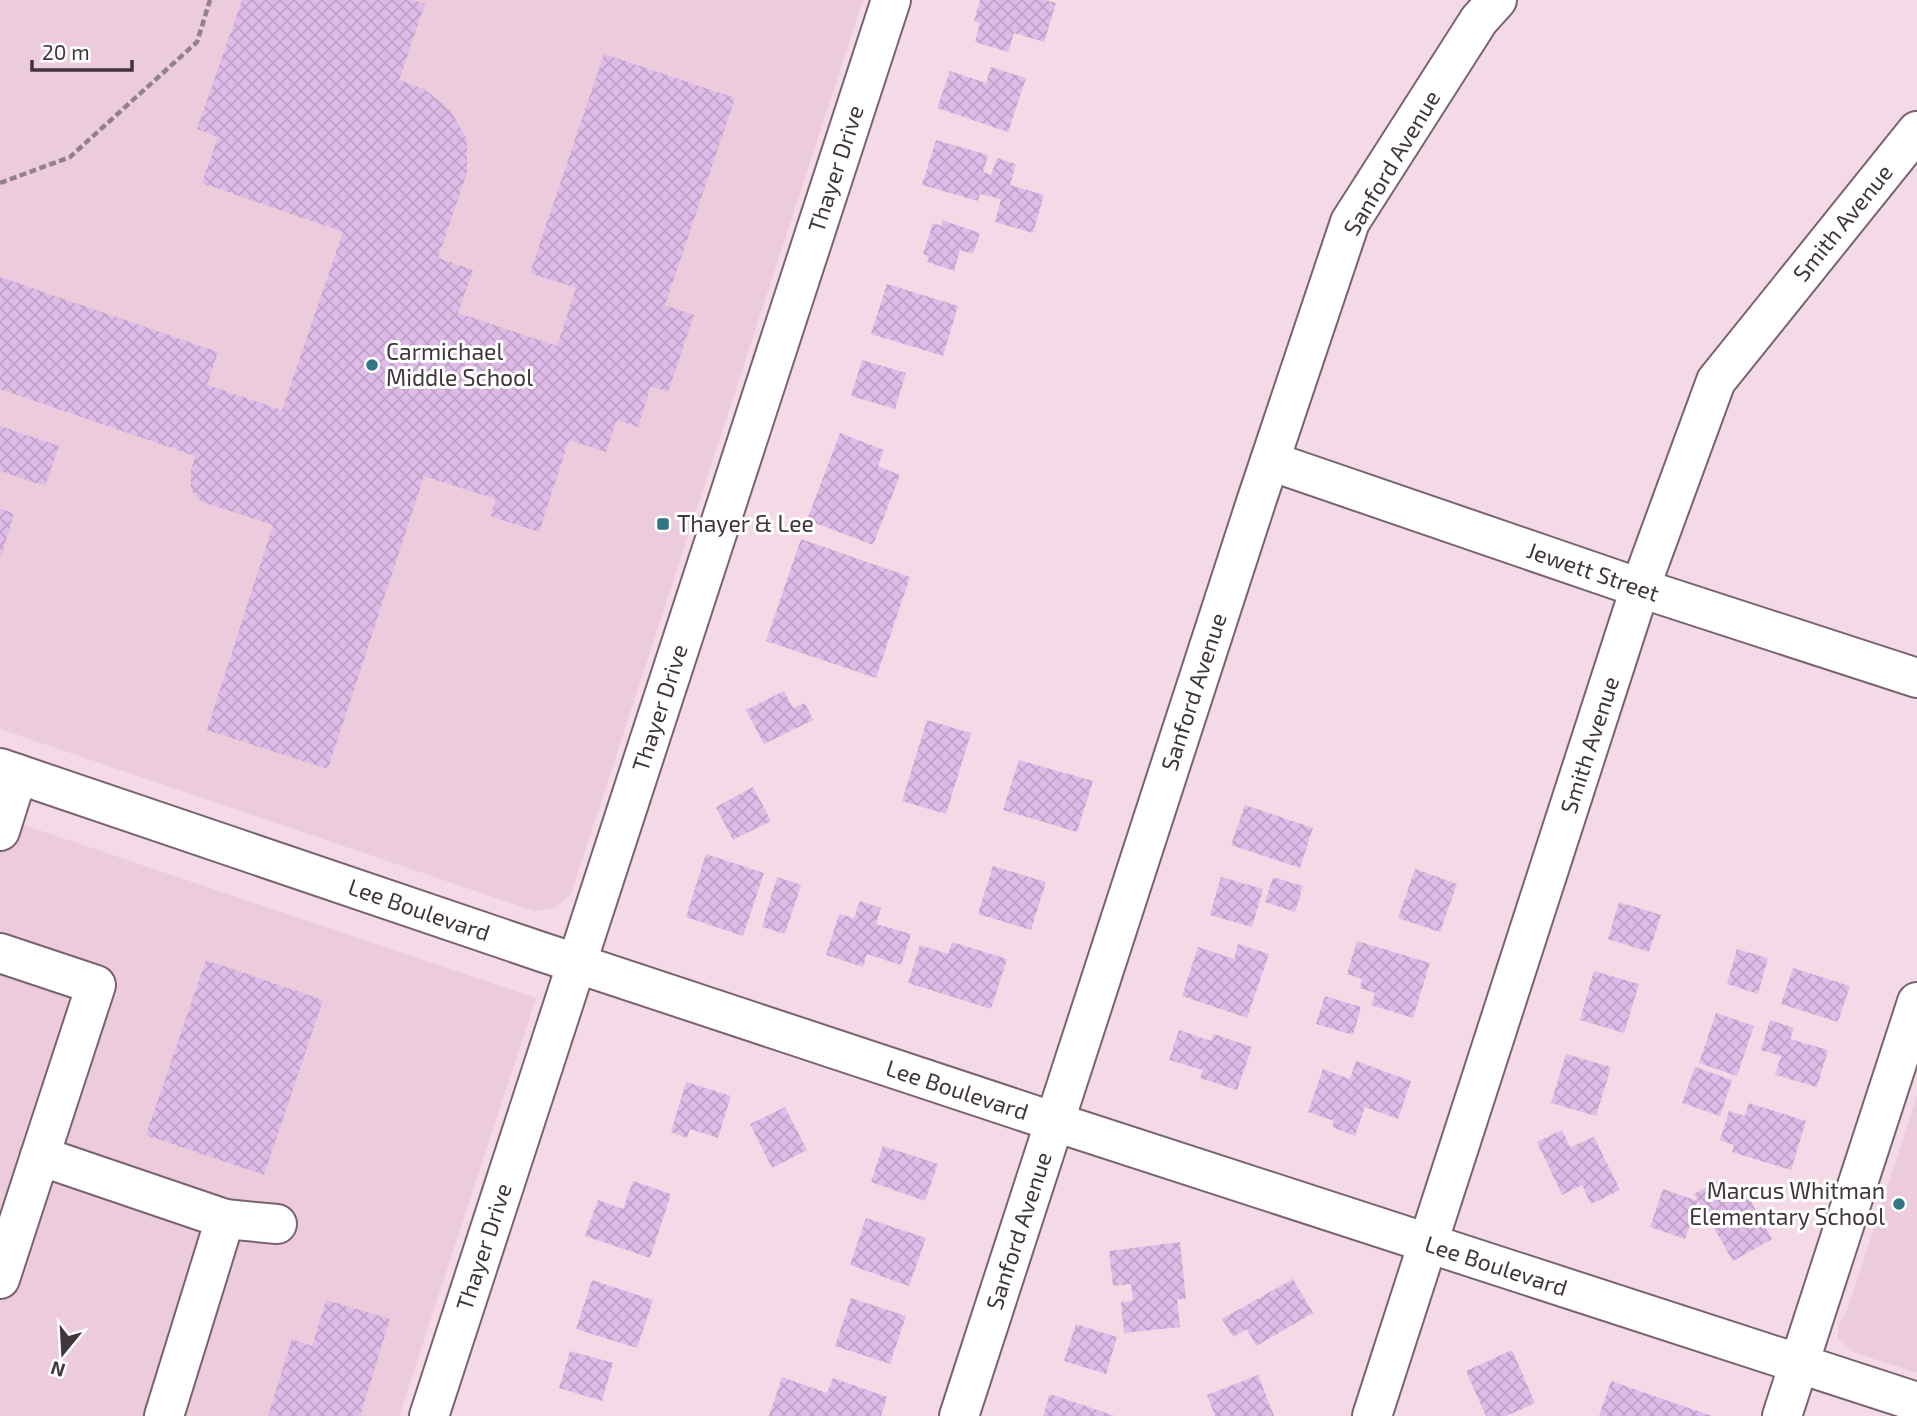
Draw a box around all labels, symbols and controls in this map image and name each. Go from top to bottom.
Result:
scale bar [32,28,131,72]
text: 20 m [42,39,90,64]
street label: Sanford Avenue [1337,85,1445,240]
street label: Thayer Drive [801,101,869,236]
street label: Smith Avenue [1786,158,1898,287]
place label: Carmichael Middle School [386,337,533,391]
marker: Carmichael Middle School [364,357,380,373]
place label: Thayer & Lee [677,509,814,537]
marker: Thayer & Lee [655,516,671,532]
street label: Jewett Street [1524,535,1663,607]
street label: Sanford Avenue [1154,609,1232,774]
street label: Thayer Drive [625,640,693,775]
street label: Smith Avenue [1554,673,1624,817]
street label: Lee Boulevard [345,872,494,946]
street label: Lee Boulevard [883,1053,1032,1125]
street label: Sanford Avenue [979,1148,1057,1313]
place label: Marcus Whitman Elementary School [1689,1176,1885,1230]
street label: Thayer Drive [449,1179,517,1314]
marker: Marcus Whitman Elementary School [1891,1196,1907,1212]
street label: Lee Boulevard [1422,1229,1571,1301]
north arrow [28,1318,98,1388]
text: N [48,1357,68,1383]

